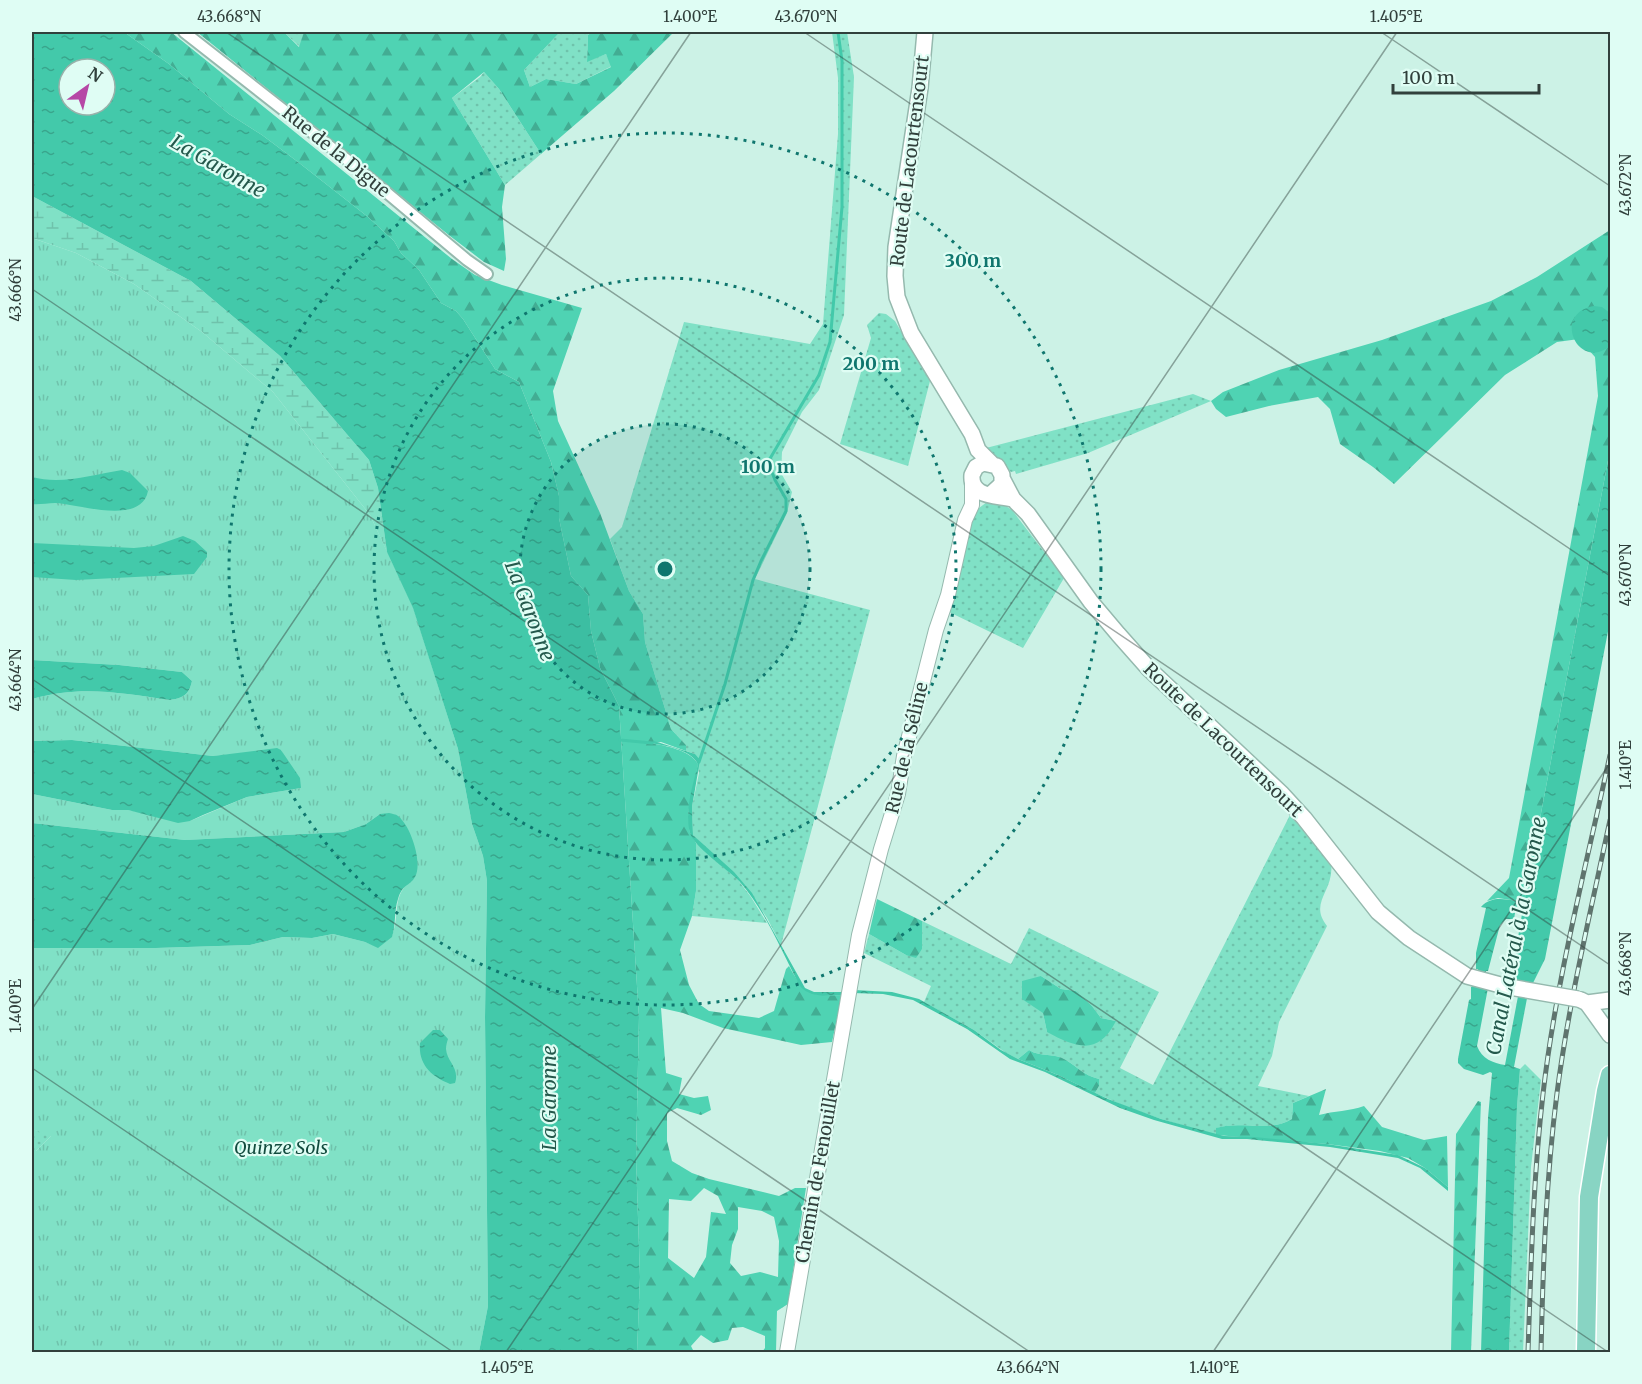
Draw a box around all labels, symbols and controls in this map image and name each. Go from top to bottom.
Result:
text: 43.668°N [197,7,261,26]
text: 1.400°E [663,7,718,26]
text: 43.670°N [775,7,838,26]
text: 1.405°E [1370,7,1423,26]
street label: Route de Lacourtensourt [885,54,934,268]
north arrow [57,57,117,117]
scale bar [1393,57,1538,95]
text: N [85,63,107,87]
text: 100 m [1402,66,1455,89]
street label: Rue de la Digue [278,101,395,202]
water label: La Garonne [166,128,270,203]
text: 43.672°N [1616,154,1635,216]
text: 300 m [945,249,1001,272]
text: 43.666°N [6,258,25,322]
text: 200 m [843,352,899,375]
text: 100 m [741,455,795,478]
text: 43.670°N [1616,543,1635,606]
water label: La Garonne [500,557,561,665]
centre of rings [655,559,675,579]
text: 43.664°N [6,648,25,711]
street label: Route de Lacourtensourt [1139,657,1308,822]
street label: Rue de la Séline [880,680,933,816]
text: 1.410°E [1616,740,1635,790]
water label: Canal Latéral à la Garonne [1480,815,1551,1057]
text: 43.668°N [1616,932,1635,996]
text: 1.400°E [6,978,25,1033]
water label: La Garonne [536,1045,561,1151]
street label: Chemin de Fenouillet [790,1079,845,1265]
park label: Quinze Sols [234,1136,328,1159]
text: 1.405°E [481,1358,534,1377]
text: 43.664°N [997,1358,1060,1377]
text: 1.410°E [1189,1358,1239,1377]

